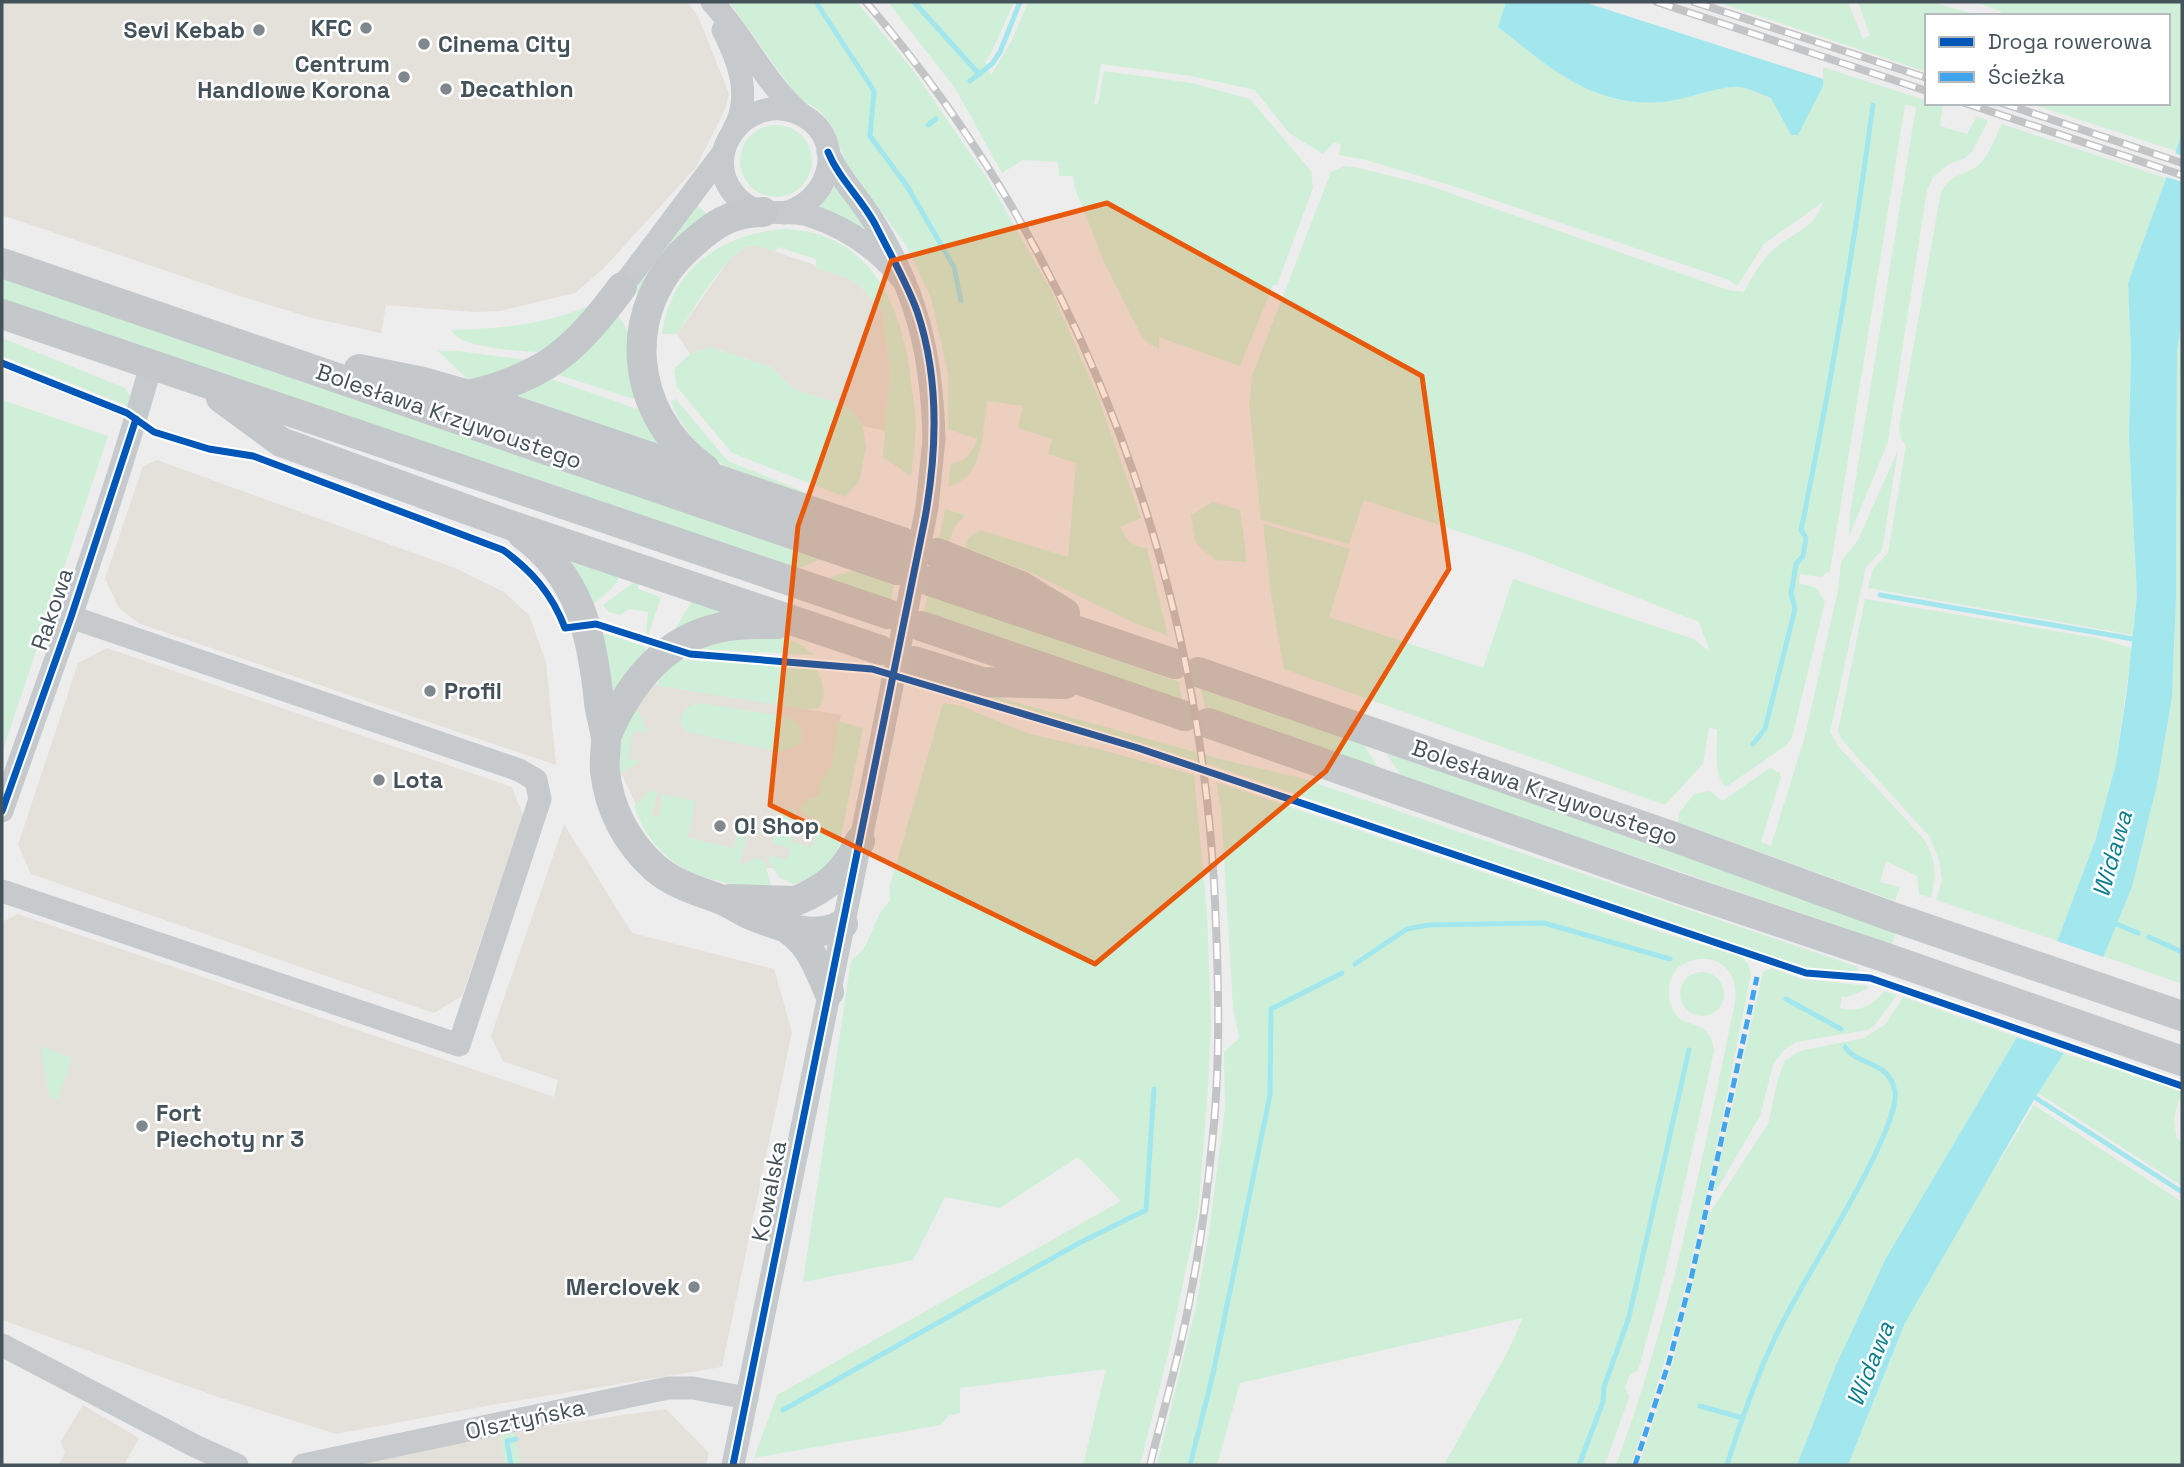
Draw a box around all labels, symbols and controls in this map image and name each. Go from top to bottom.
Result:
place label: KFC [311,13,352,43]
legend [1925,14,2170,105]
place label: Sevi Kebab [124,15,245,45]
marker: KFC [358,20,374,36]
marker: Sevi Kebab [251,22,267,38]
text: Droga rowerowa [1988,28,2152,55]
place label: Cinema City [438,29,571,59]
marker: Cinema City [416,36,432,52]
place label: Centrum Handlowe Korona [197,49,390,105]
text: Ścieżka [1988,63,2065,90]
marker: Centrum Handlowe Korona [396,69,412,85]
place label: Decathlon [460,74,574,104]
marker: Decathlon [438,81,454,97]
street label: Bolesława Krzywoustego [312,356,586,476]
street label: Rakowa [24,564,80,654]
place label: Profil [444,676,502,706]
marker: Profil [422,683,438,699]
street label: Bolesława Krzywoustego [1408,732,1682,852]
place label: Lota [393,765,443,795]
marker: Lota [371,772,387,788]
water label: Widawa [2085,807,2139,901]
place label: O! Shop [734,811,819,841]
marker: O! Shop [712,818,728,834]
place label: Fort Piechoty nr 3 [156,1098,304,1154]
marker: Fort Piechoty nr 3 [134,1118,150,1134]
street label: Kowalska [745,1138,793,1244]
place label: Merclovek [566,1272,680,1302]
marker: Merclovek [686,1279,702,1295]
water label: Widawa [1839,1317,1901,1411]
street label: Olsztyńska [463,1392,587,1446]

